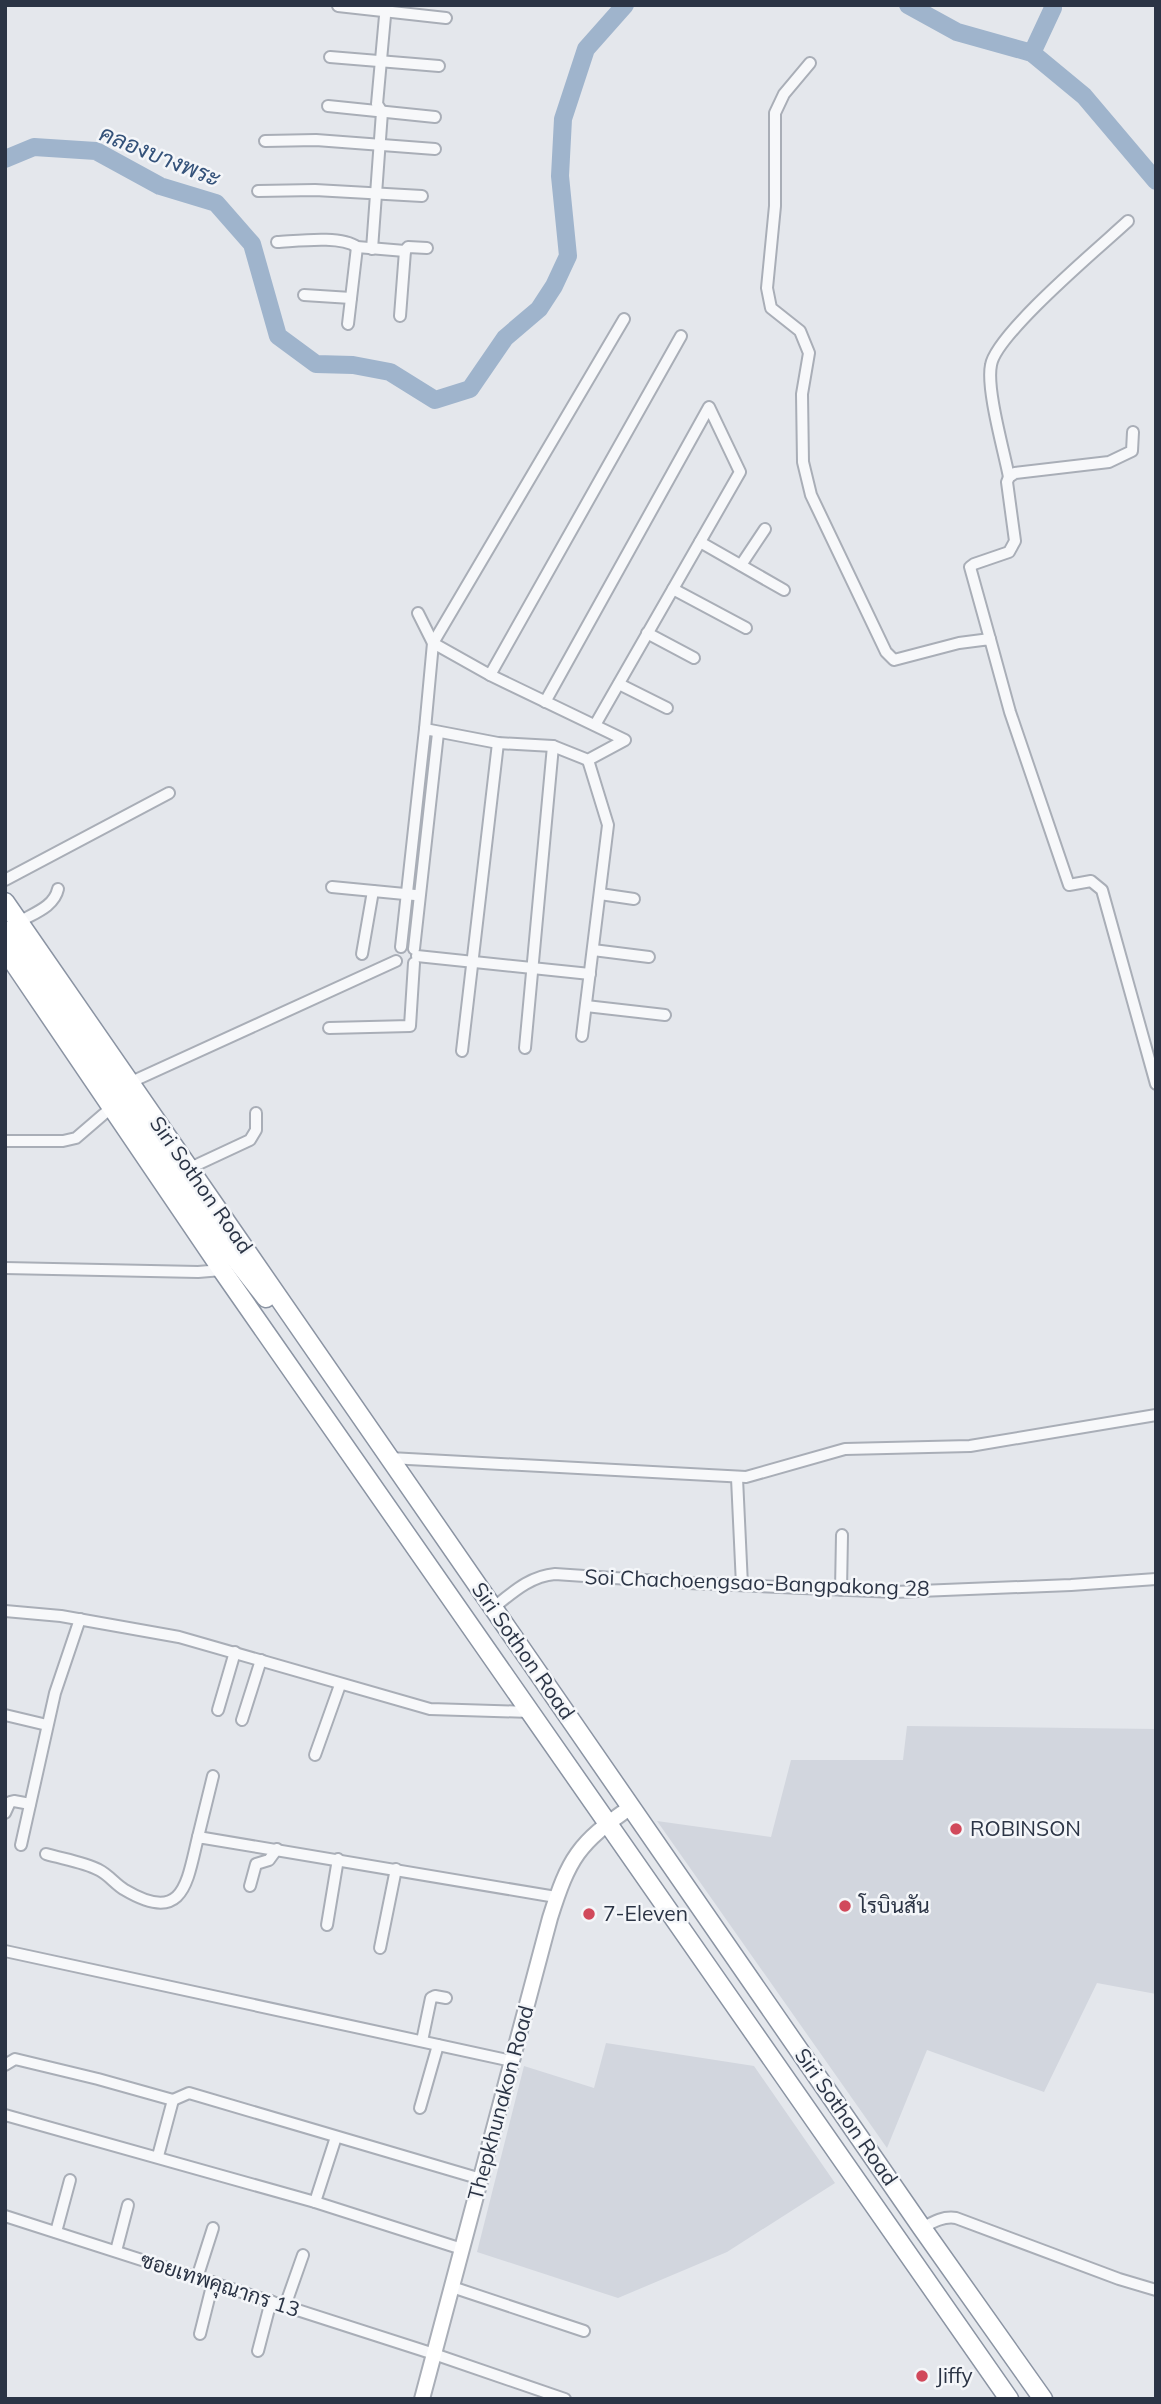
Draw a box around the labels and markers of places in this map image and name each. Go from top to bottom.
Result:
place label: ROBINSON [970,1815,1081,1841]
marker: ROBINSON [948,1821,964,1837]
place label: โรบินสัน [858,1892,930,1918]
marker: โรบินสัน [837,1898,853,1914]
place label: 7-Eleven [603,1900,688,1926]
marker: 7-Eleven [581,1906,597,1922]
place label: Jiffy [936,2362,973,2388]
marker: Jiffy [914,2368,930,2384]

